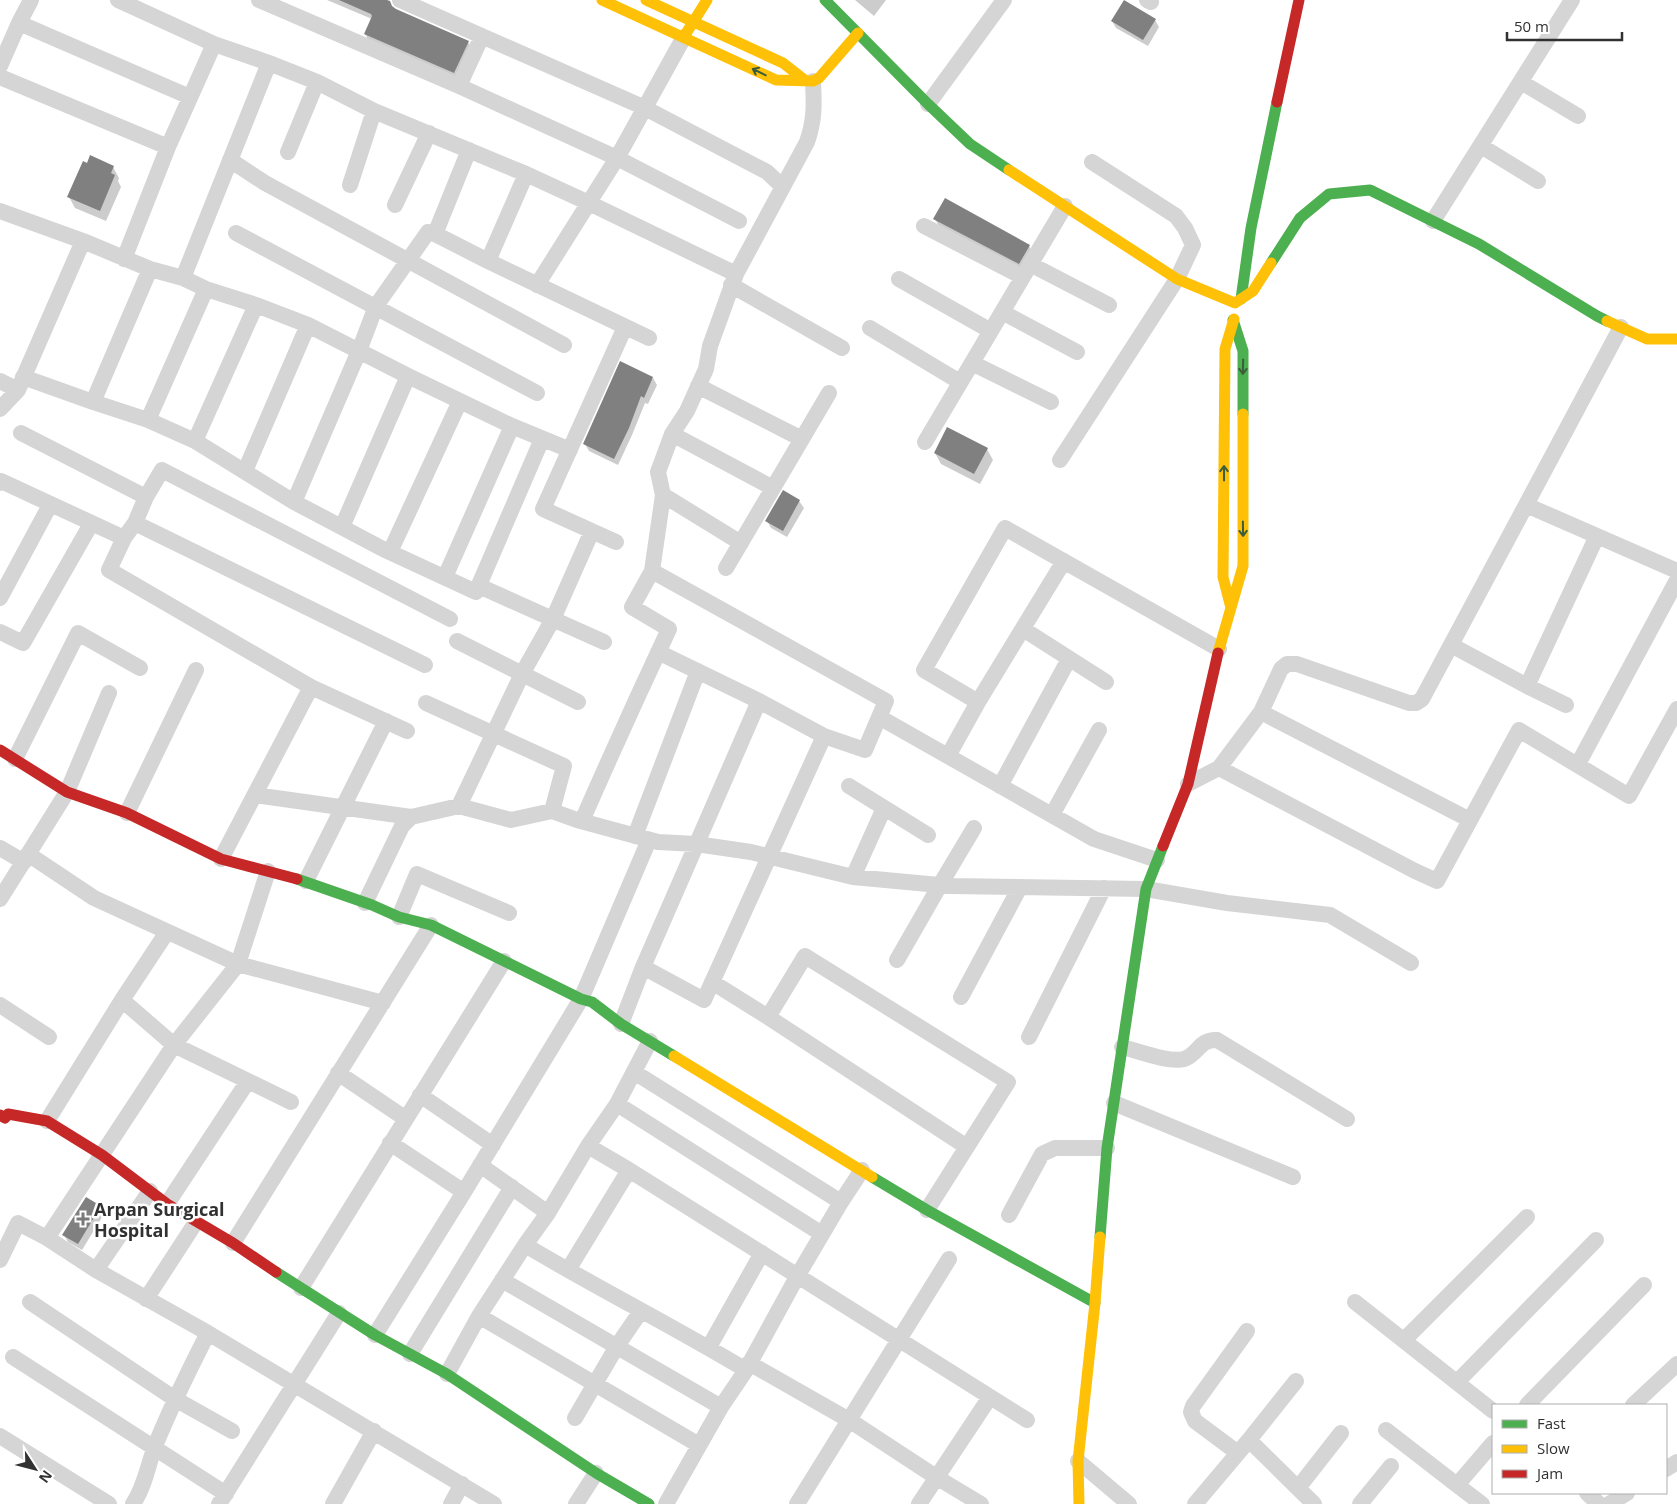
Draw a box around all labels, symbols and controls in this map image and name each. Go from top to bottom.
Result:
scale bar [1507,10,1622,42]
text: 50 m [1514,16,1549,36]
one-way arrow [752,67,767,76]
one-way arrow [1238,358,1248,375]
one-way arrow [1219,465,1228,481]
one-way arrow [1238,521,1248,537]
place label: Arpan Surgical Hospital [94,1197,225,1242]
marker: Arpan Surgical Hospital [76,1212,90,1226]
legend [1492,1404,1667,1494]
text: Fast [1537,1413,1566,1433]
text: Slow [1537,1438,1570,1458]
north arrow [10,1444,60,1494]
text: Jam [1535,1463,1563,1483]
text: N [35,1467,57,1487]

